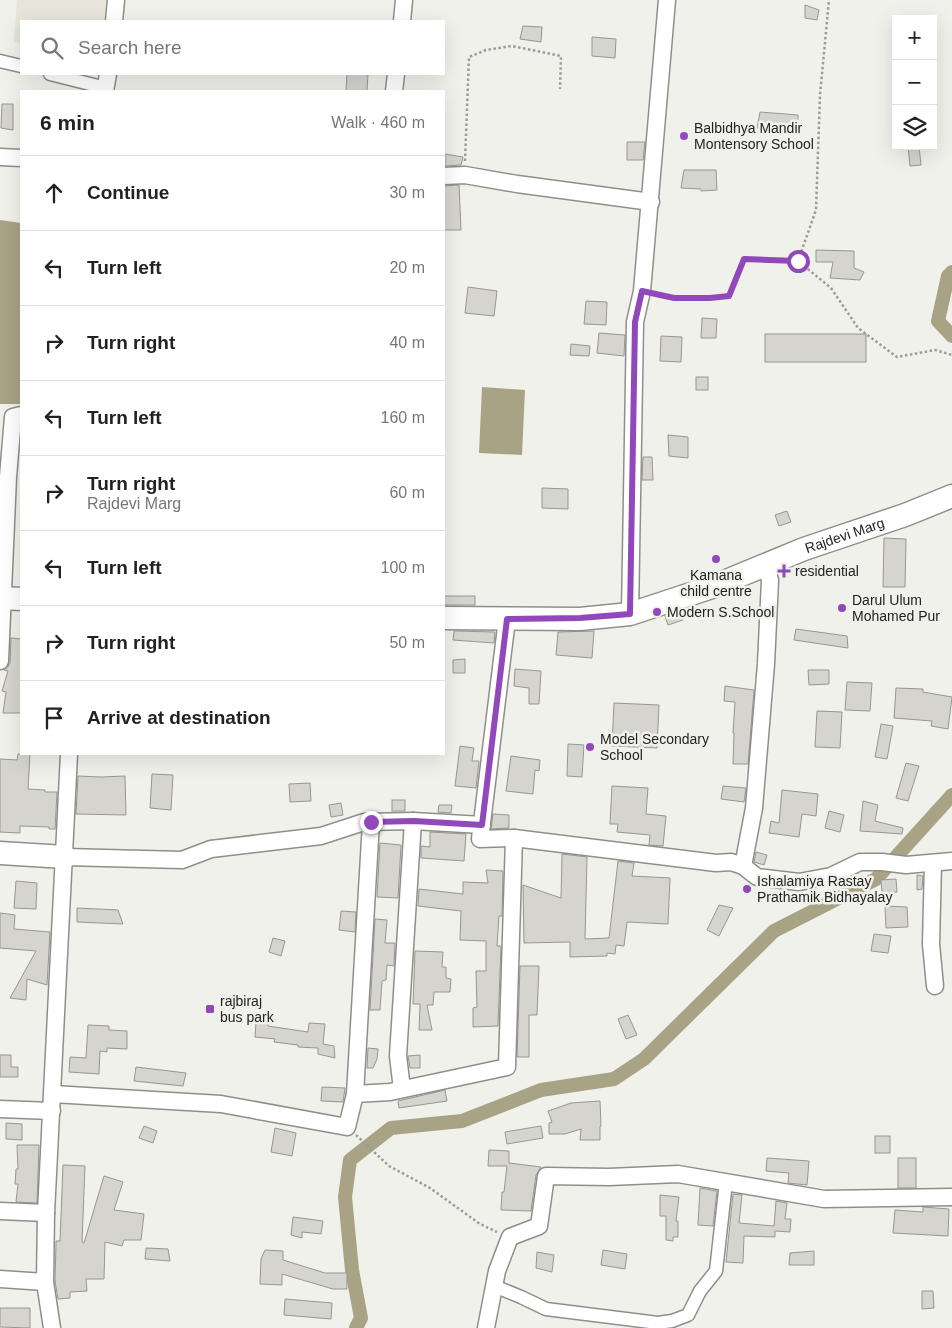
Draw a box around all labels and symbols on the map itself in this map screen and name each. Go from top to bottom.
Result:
place label: Balbidhya Mandir Montensory School [694,120,814,152]
marker: Balbidhya Mandir Montensory School [678,130,690,142]
route start [787,250,810,273]
street label: Rajdevi Marg [803,515,886,556]
marker: Kamana child centre [710,553,722,565]
place label: residential [795,563,859,579]
marker: residential [777,564,791,578]
place label: Kamana child centre [680,567,752,599]
place label: Darul Ulum Mohamed Pur [852,592,940,624]
marker: Darul Ulum Mohamed Pur [836,602,848,614]
place label: Modern S.School [667,604,774,620]
marker: Modern S.School [651,606,663,618]
place label: Model Secondary School [600,731,709,763]
marker: Model Secondary School [584,741,596,753]
route end [360,811,383,834]
place label: Ishalamiya Rastay Prathamik Bidhayalay [757,873,892,905]
marker: Ishalamiya Rastay Prathamik Bidhayalay [741,883,753,895]
place label: rajbiraj bus park [220,993,275,1025]
marker: rajbiraj bus park [204,1003,216,1015]

